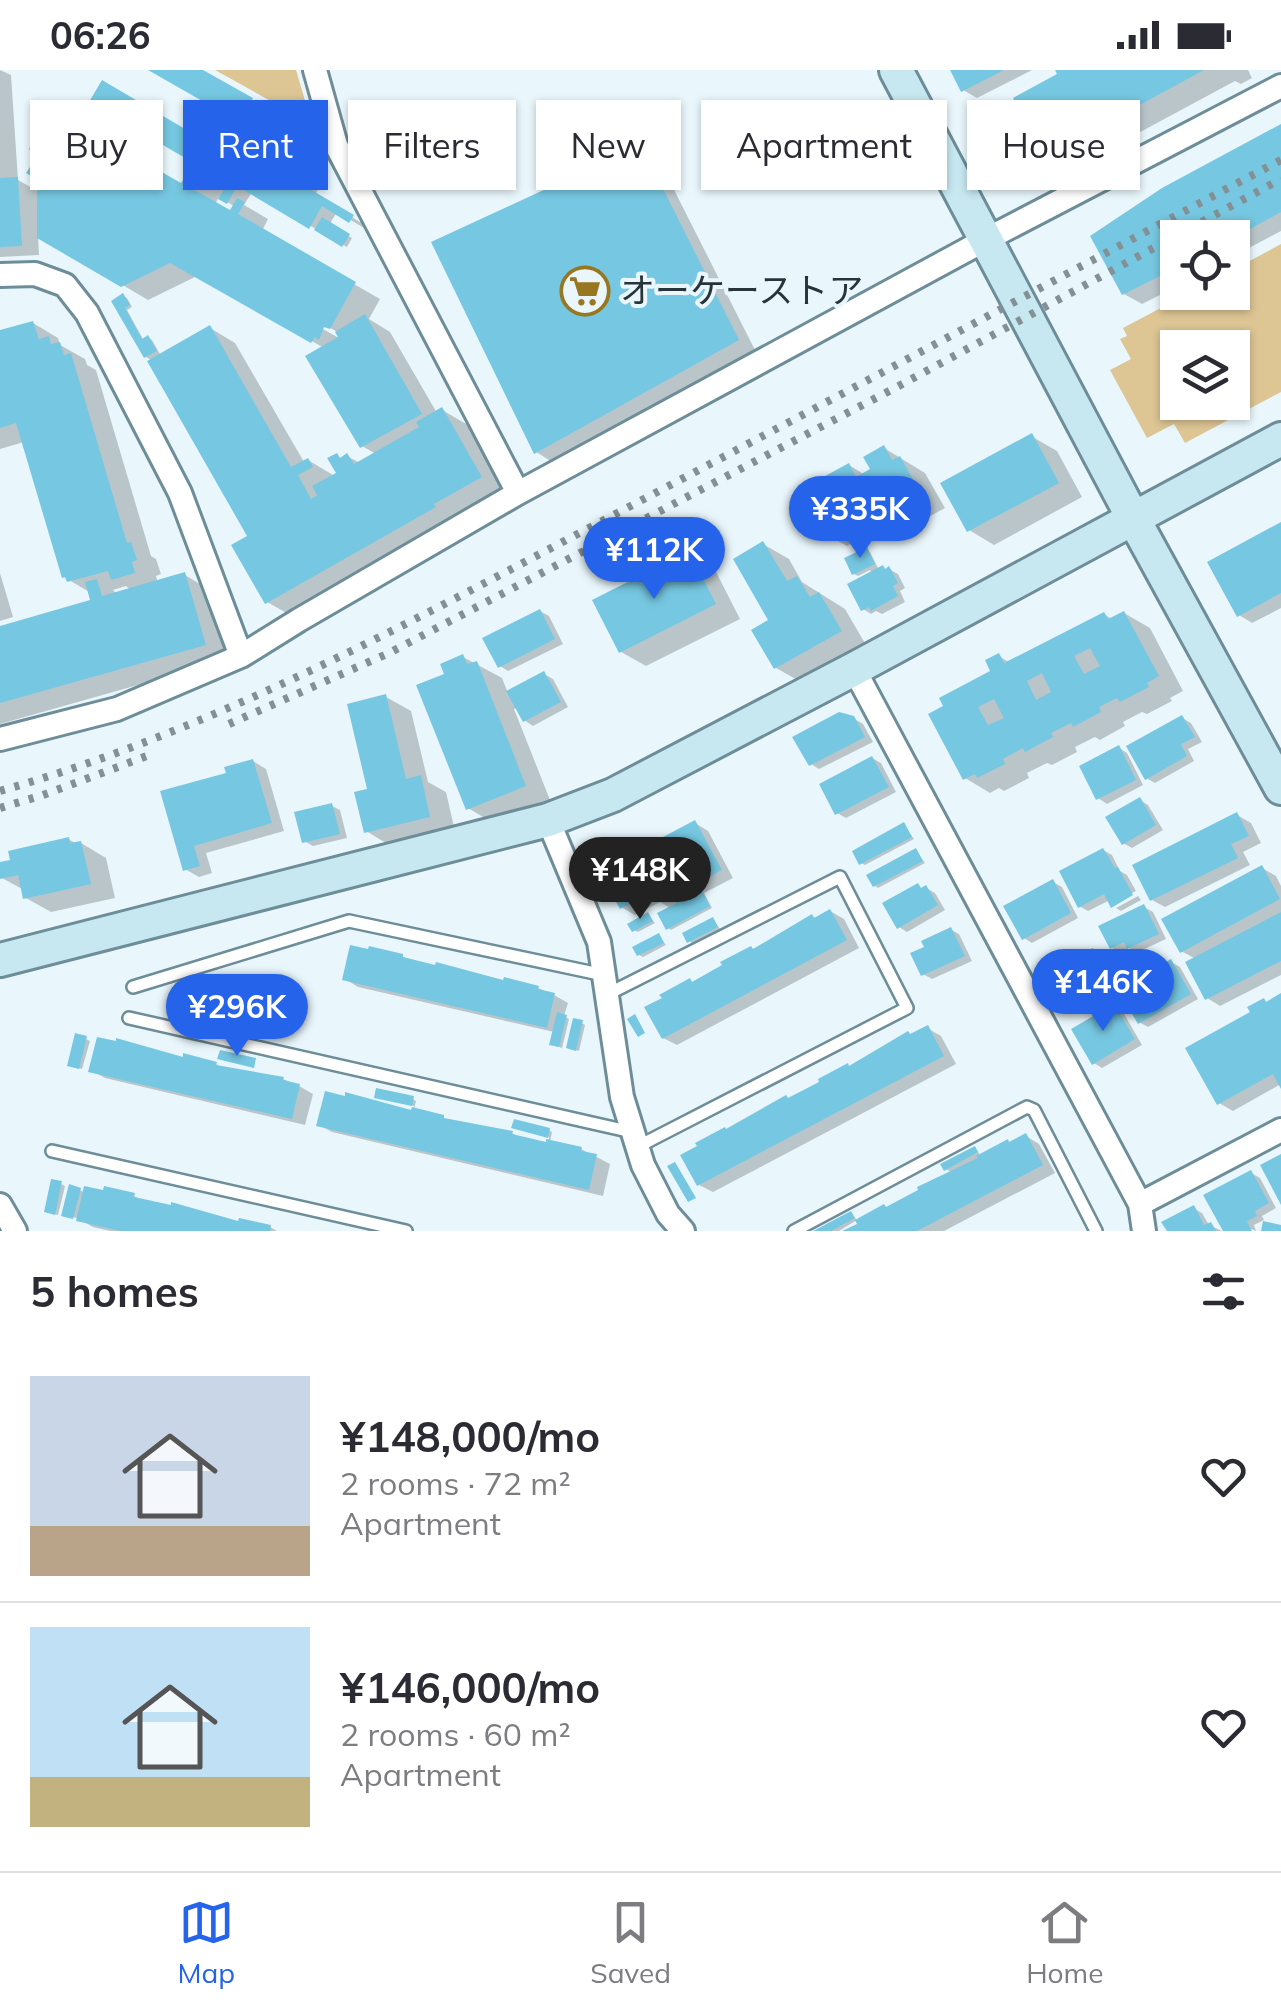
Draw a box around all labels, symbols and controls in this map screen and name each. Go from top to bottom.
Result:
text: 06:26 [50,11,151,59]
chip: Buy [30,100,163,190]
chip: Rent [183,100,328,190]
chip: Filters [348,100,516,190]
chip: New [536,100,681,190]
chip: Apartment [701,100,947,190]
chip: House [967,100,1140,190]
map controls [1160,220,1250,420]
button: locate [1160,220,1250,310]
supermarket icon: オーケーストア [559,265,611,317]
place label: オーケーストア [620,268,863,312]
button: layers [1160,330,1250,420]
pin: ¥335K [790,476,930,561]
text: ¥335K [811,488,909,528]
pin: ¥112K [584,517,724,602]
text: ¥112K [605,529,703,569]
pin: ¥148K [570,837,710,922]
text: ¥148K [591,849,689,889]
pin: ¥146K [1033,949,1173,1034]
text: ¥146K [1054,961,1152,1001]
pin: ¥296K [167,974,307,1059]
text: ¥296K [188,986,286,1026]
icon: filters [1196,1264,1251,1319]
text: 5 homes [30,1265,199,1318]
text: ¥148,000/mo [340,1410,600,1463]
icon: home [110,1416,230,1536]
icon: heart [1196,1449,1251,1504]
text: 2 rooms · 72 m² [340,1463,571,1503]
text: Apartment [340,1503,501,1543]
text: ¥146,000/mo [340,1661,600,1714]
icon: home [110,1667,230,1787]
icon: heart [1196,1700,1251,1755]
text: 2 rooms · 60 m² [340,1714,571,1754]
text: Apartment [340,1754,501,1794]
tab: Map [178,1895,235,1990]
tab: Saved [590,1895,671,1990]
tab: Home [1026,1895,1103,1990]

